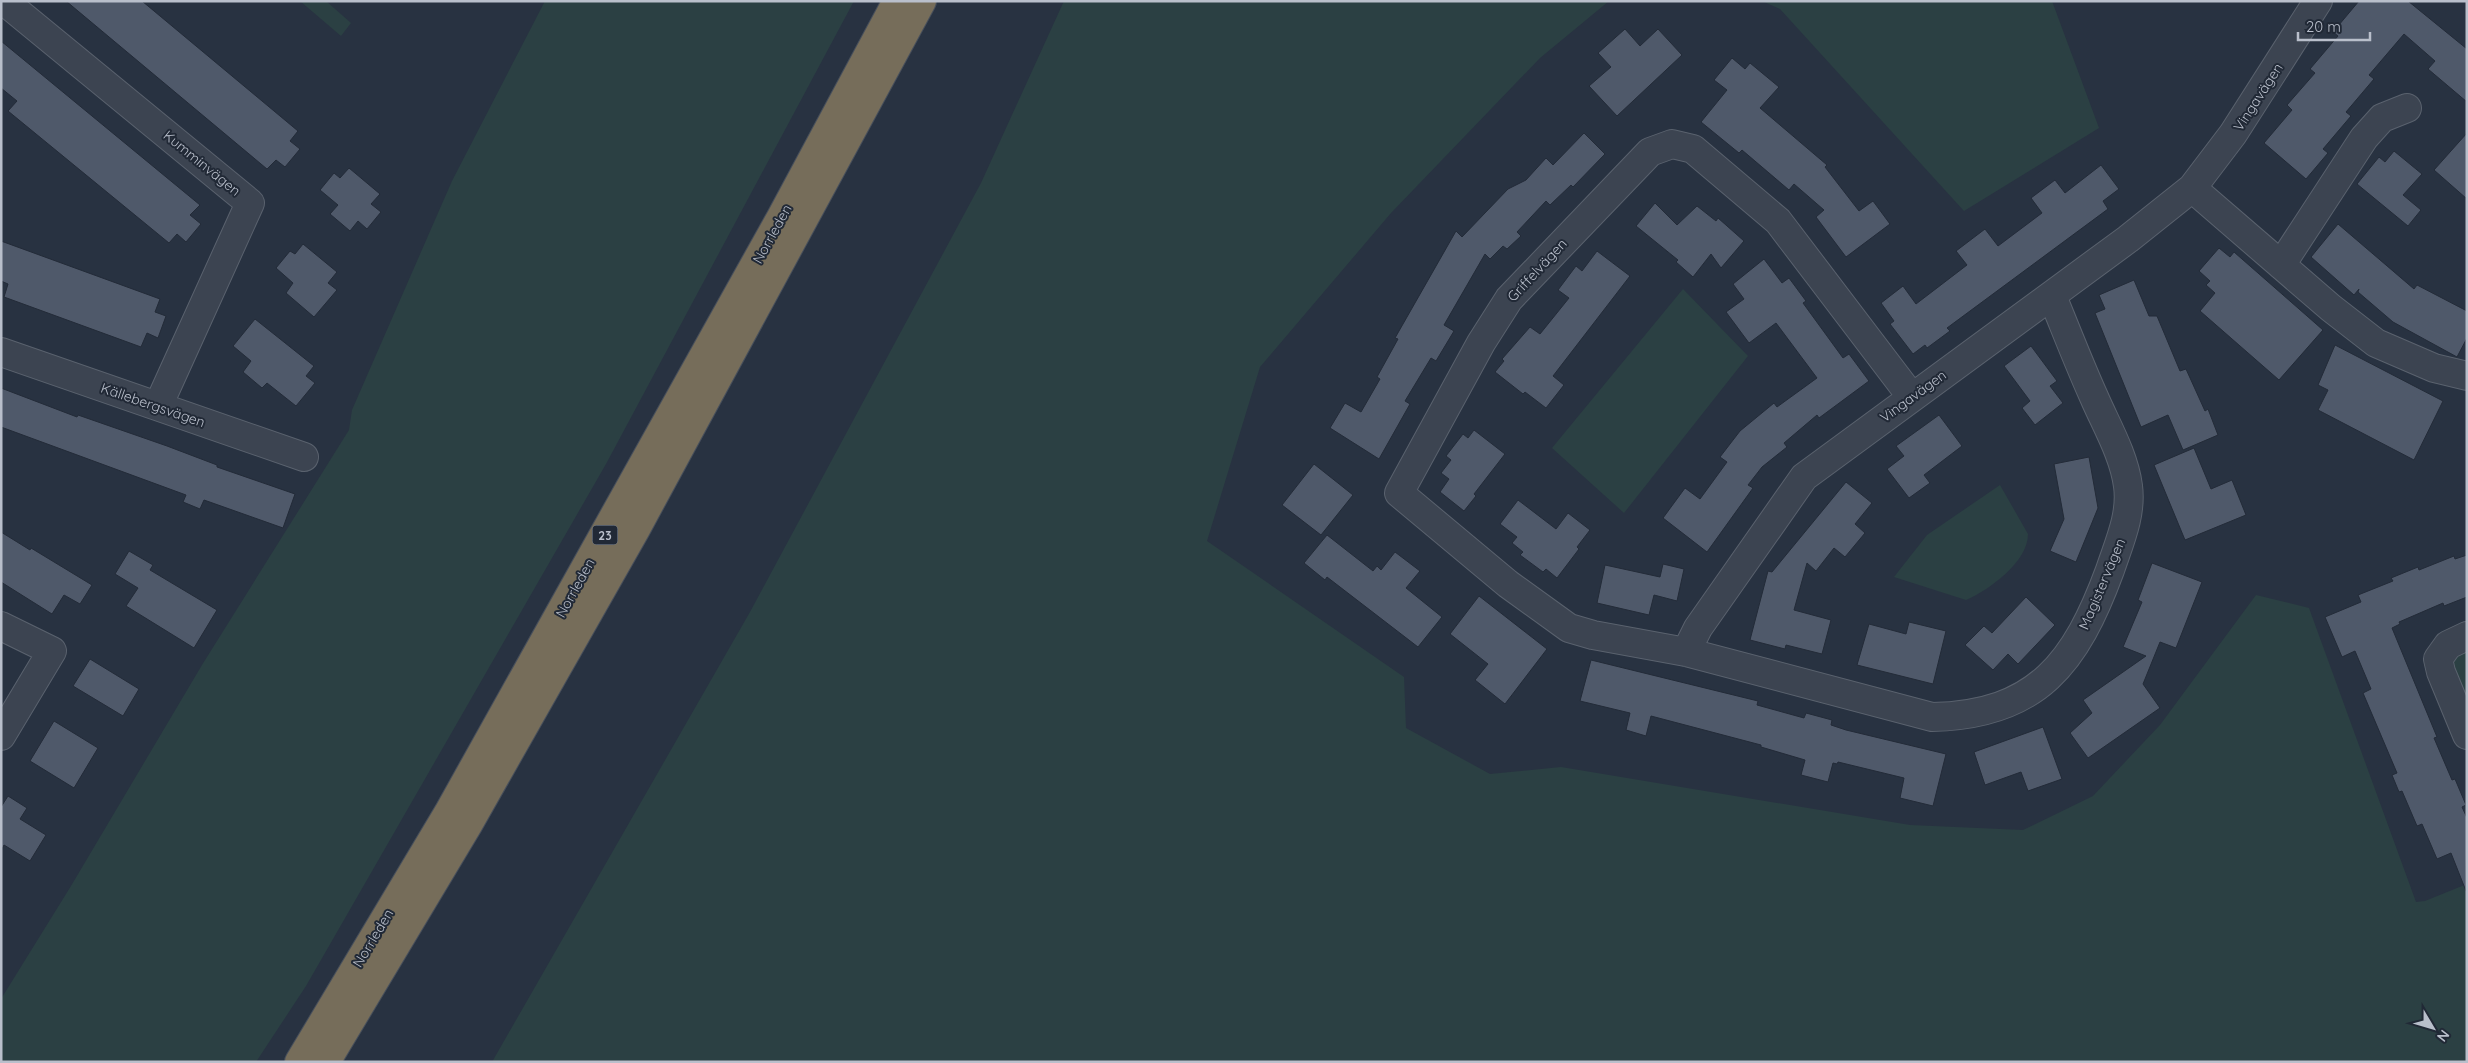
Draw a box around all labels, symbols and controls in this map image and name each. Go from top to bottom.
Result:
scale bar [2298,10,2370,42]
text: 20 m [2306,17,2341,36]
street label: Vingavägen [2229,60,2287,134]
street label: Kumminvägen [160,126,244,200]
street label: Norrleden [748,201,796,267]
street label: Griffelvägen [1503,235,1571,305]
street label: Vingavägen [1876,366,1950,426]
street label: Källebergsvägen [98,379,208,431]
road number: 23 [592,526,618,544]
street label: Magistervägen [2075,536,2129,632]
street label: Norrleden [551,555,599,621]
street label: Norrleden [349,906,397,970]
north arrow [2408,1003,2458,1053]
text: N [2433,1026,2454,1046]

